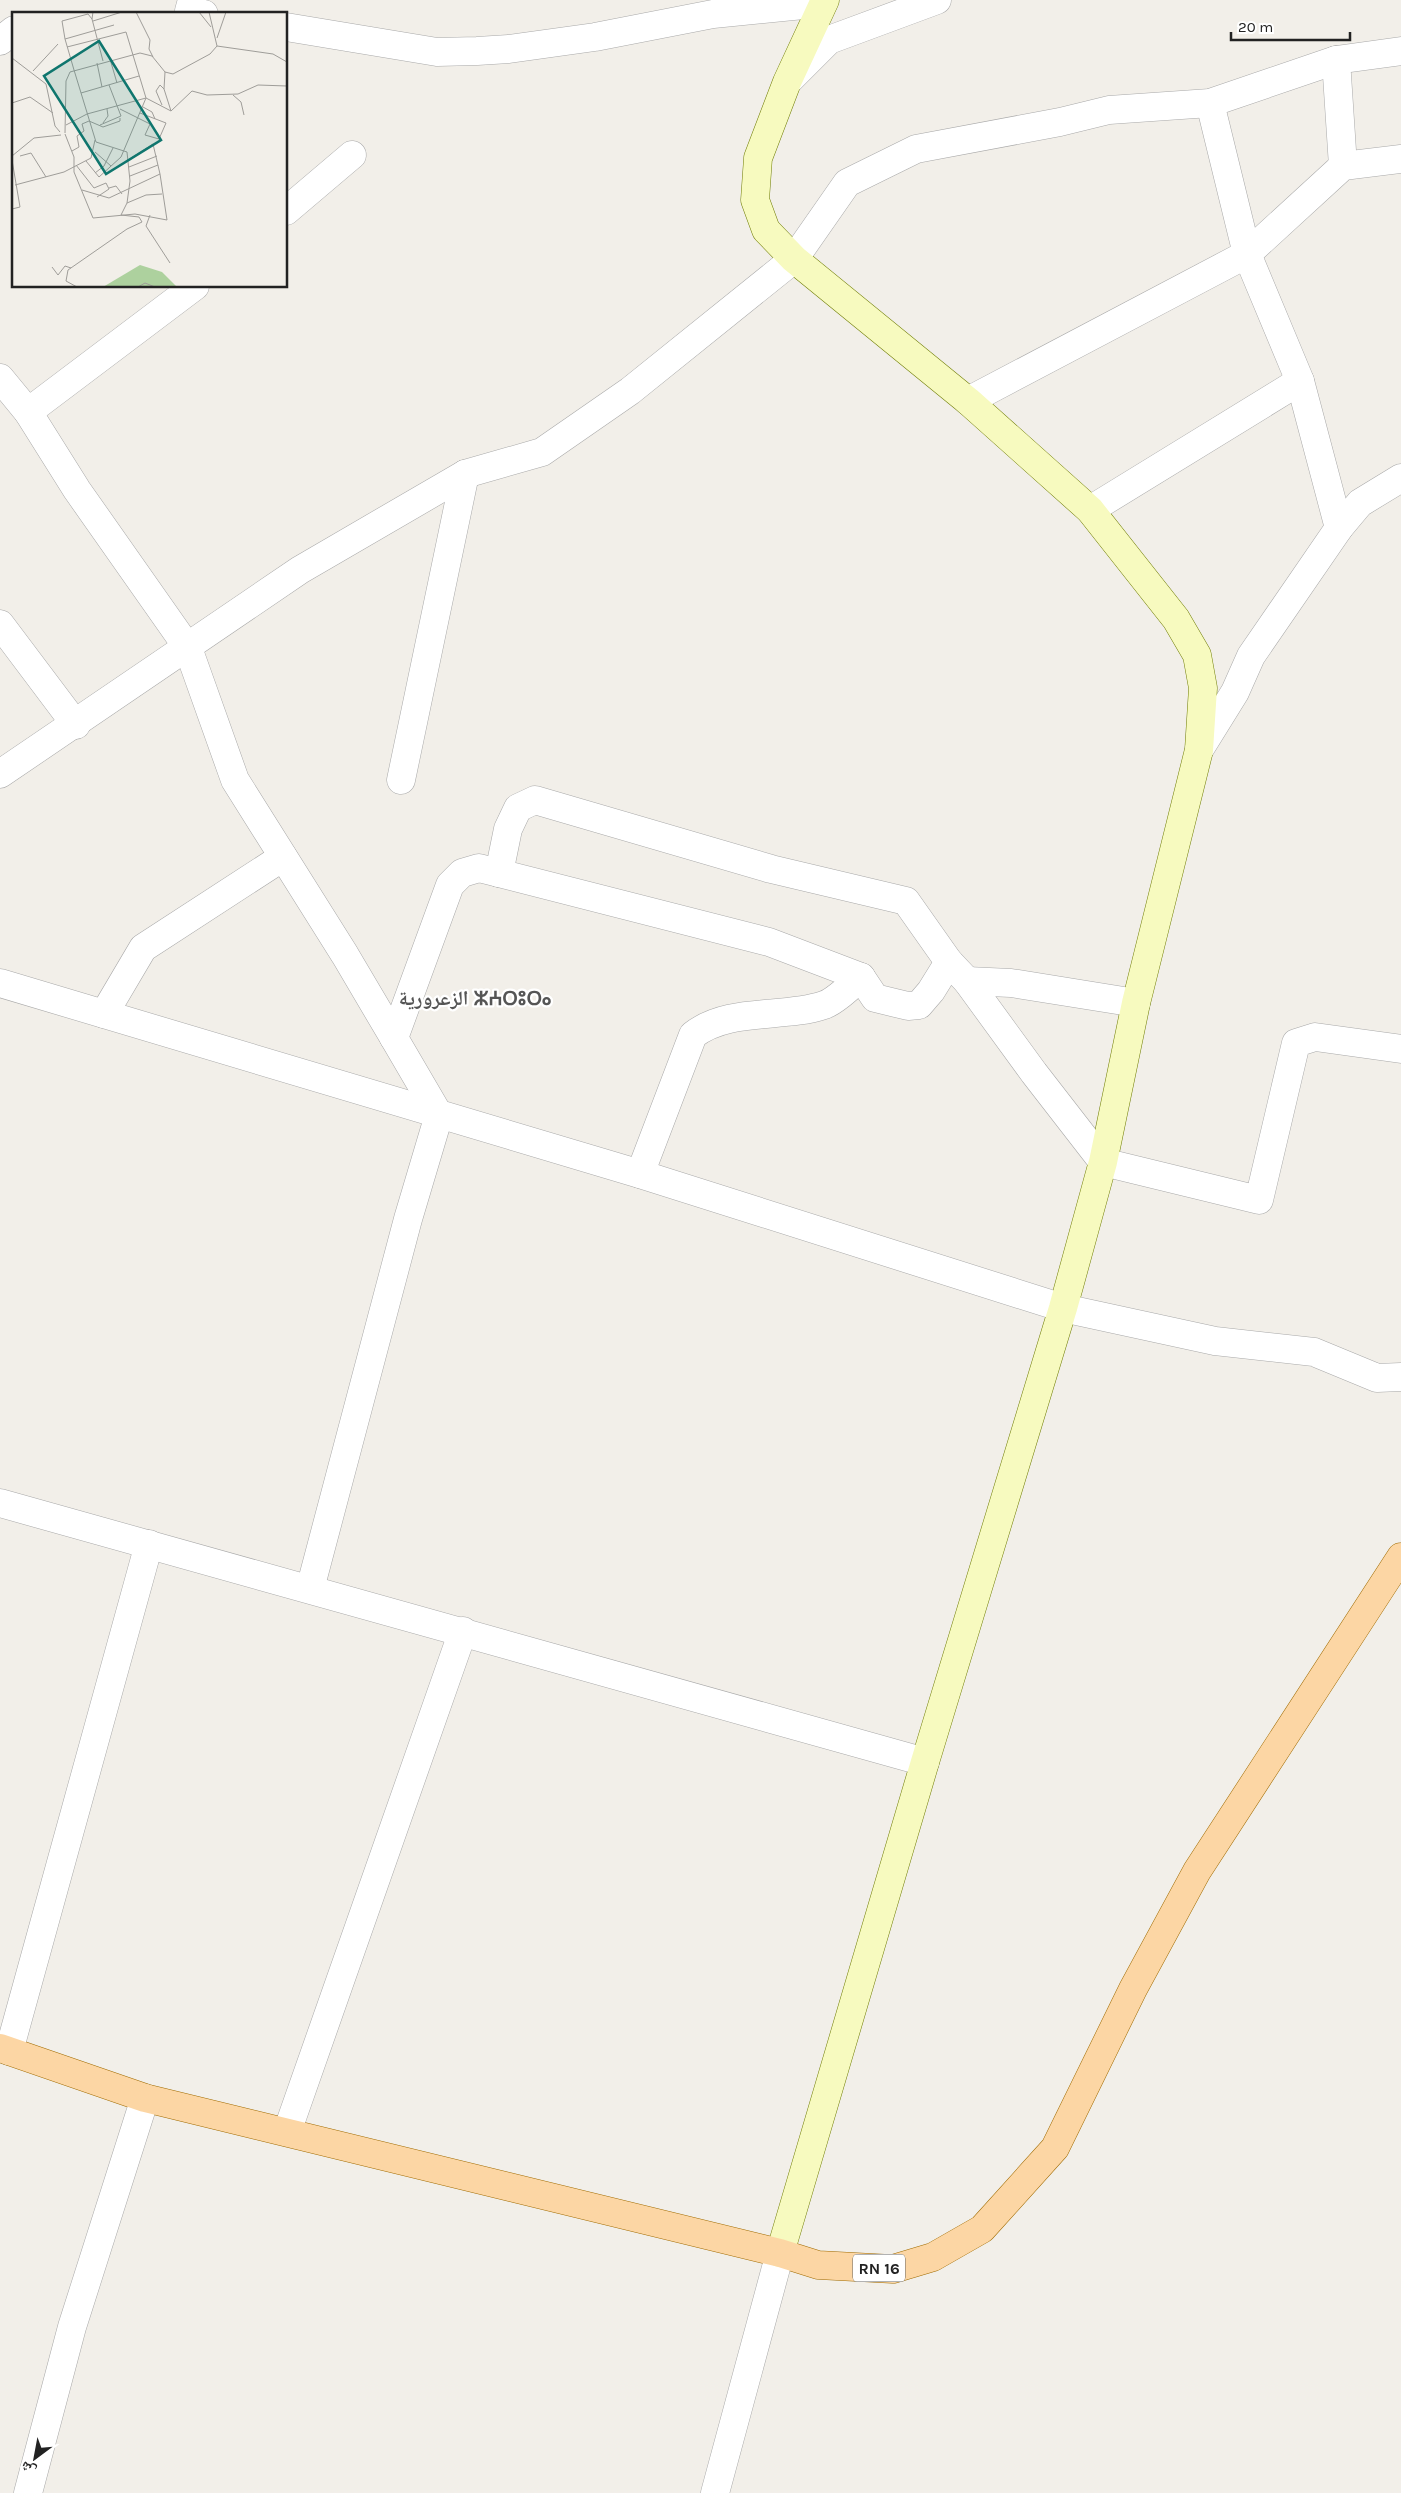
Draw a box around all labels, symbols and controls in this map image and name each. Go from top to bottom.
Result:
scale bar [1231,10,1350,42]
inset map [12,12,288,288]
text: 20 m [1238,18,1273,36]
district label: الزعرورية ⵣⵄⵔⵓⵔⴰ [399,987,552,1010]
road number: RN 16 [853,2254,905,2282]
north arrow [10,2433,60,2483]
text: ش [17,2457,39,2480]

